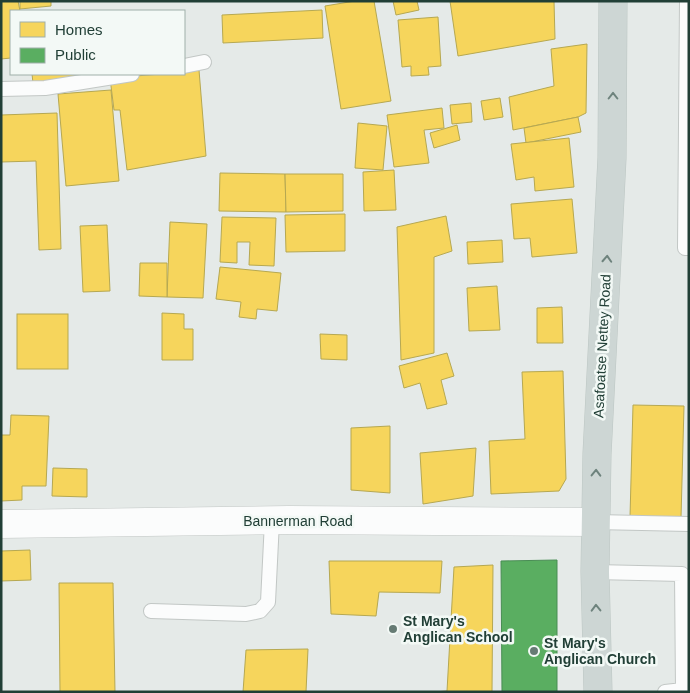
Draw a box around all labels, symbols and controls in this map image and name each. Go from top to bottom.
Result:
legend [10,10,185,75]
text: Homes [55,21,103,38]
text: Public [55,46,96,63]
one-way arrow [608,92,618,100]
one-way arrow [602,254,613,262]
street label: Asafoatse Nettey Road [590,274,614,418]
one-way arrow [591,469,602,477]
street label: Bannerman Road [243,513,353,529]
one-way arrow [590,604,601,612]
place label: St Mary's Anglican School [403,613,513,645]
marker: St Mary's Anglican School [387,623,399,635]
place label: St Mary's Anglican Church [544,635,656,667]
marker: St Mary's Anglican Church [528,645,540,657]

